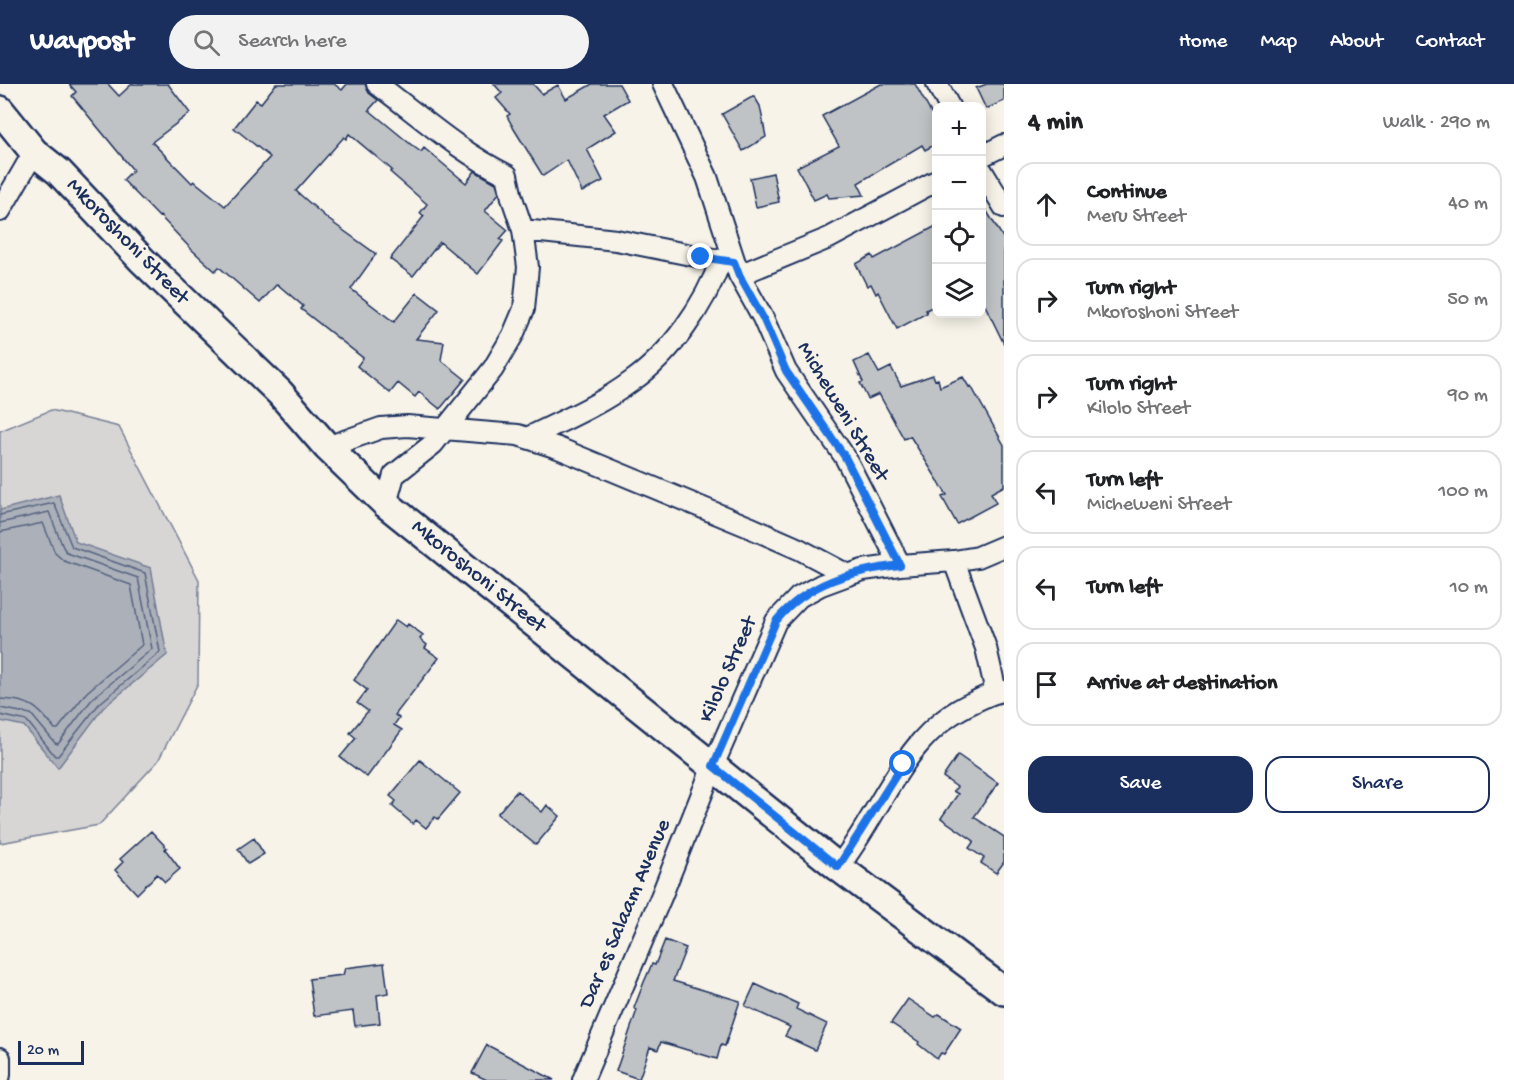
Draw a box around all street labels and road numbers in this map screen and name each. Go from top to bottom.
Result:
street label: Mkoroshoni Street [60,173,195,312]
street label: Micheweni Street [790,338,895,488]
street label: Mkoroshoni Street [405,515,552,641]
street label: Kilolo Street [694,611,765,727]
street label: Dar es Salaam Avenue [574,815,678,1014]

